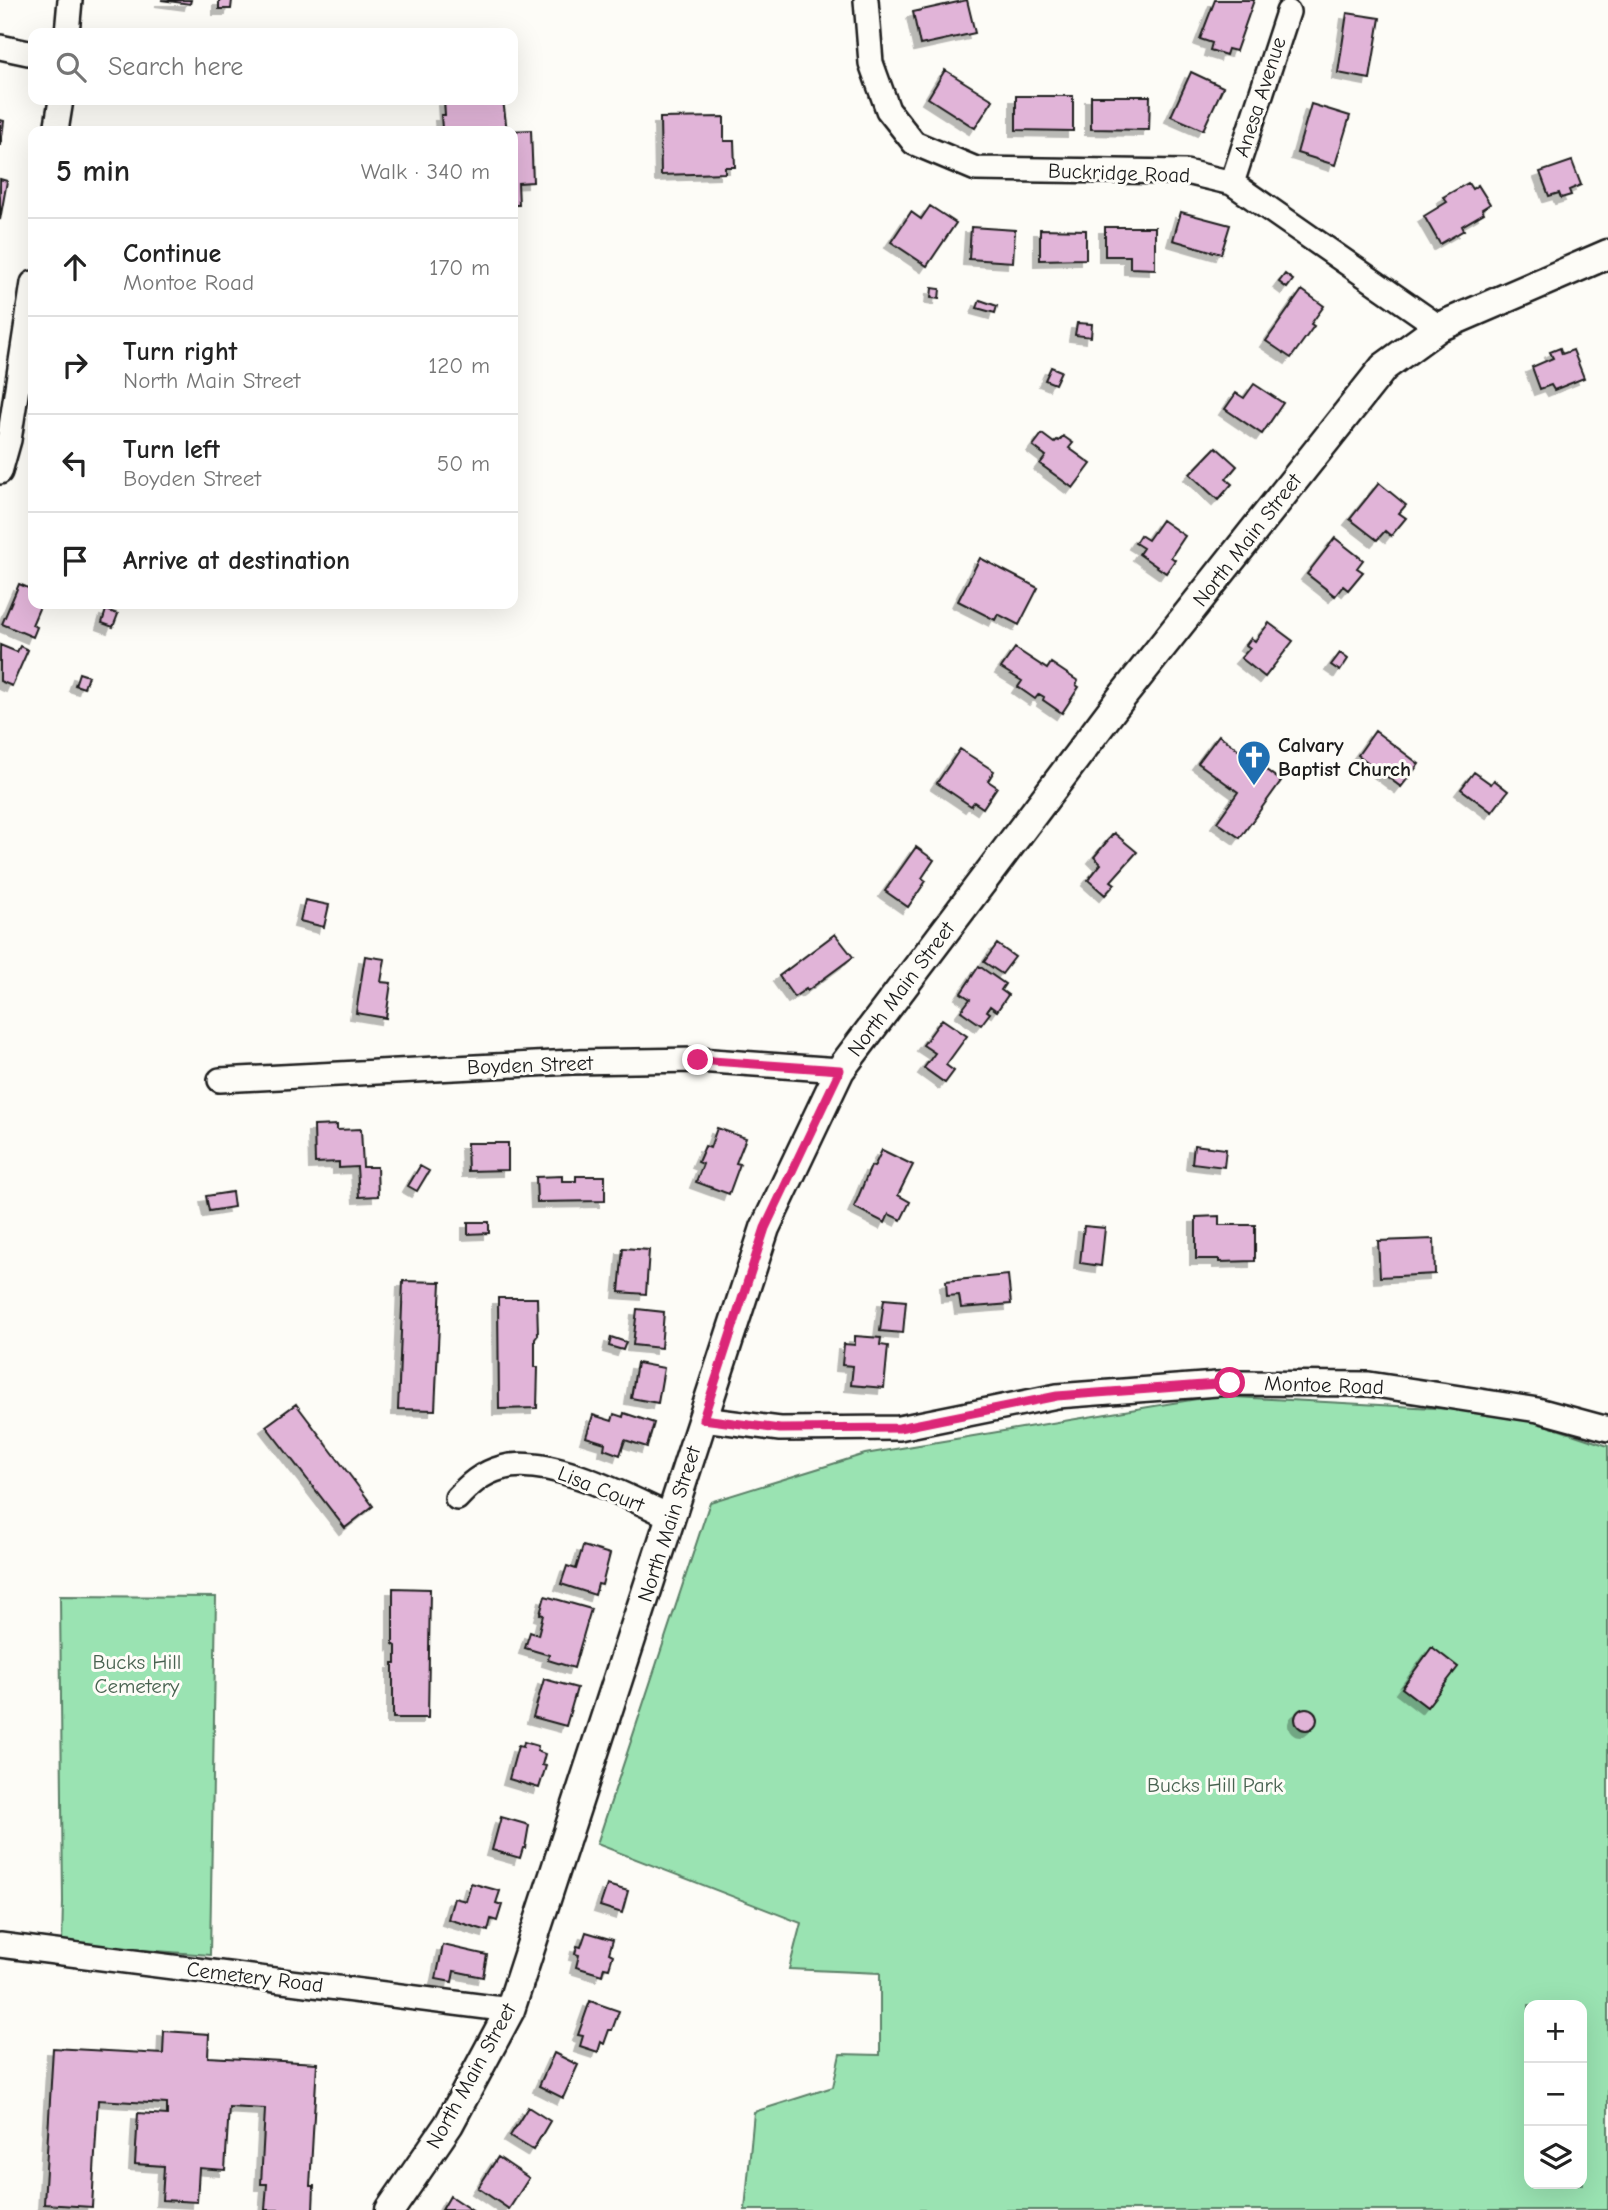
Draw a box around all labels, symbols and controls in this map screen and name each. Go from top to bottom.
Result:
search box [28,28,518,105]
street label: Anesa Avenue [1229,34,1291,160]
icon: search [52,48,90,86]
text: Search here [108,52,243,82]
text: 5 min [56,154,130,189]
text: Walk · 340 m [361,158,490,185]
street label: Buckridge Road [1047,159,1191,187]
text: Continue [123,239,221,269]
icon: ahead [56,248,94,286]
text: 170 m [429,254,490,281]
text: Montoe Road [123,269,254,296]
text: Turn right [123,337,237,367]
icon: right [56,346,94,384]
text: 120 m [428,352,490,379]
text: North Main Street [123,367,300,394]
text: Turn left [123,435,220,465]
icon: left [56,444,94,482]
text: 50 m [437,450,490,477]
text: Boyden Street [123,465,261,492]
street label: North Main Street [1188,468,1307,611]
icon: arrive [56,542,94,580]
text: Arrive at destination [123,546,350,576]
place label: Calvary Baptist Church [1278,733,1411,781]
church icon: Calvary Baptist Church [1235,738,1273,787]
street label: North Main Street [843,916,960,1061]
route end [682,1044,713,1075]
street label: Boyden Street [467,1051,594,1079]
route start [1214,1367,1245,1398]
street label: Montoe Road [1264,1371,1384,1399]
street label: North Main Street [633,1442,706,1605]
street label: Lisa Court [554,1461,649,1518]
park label: Bucks Hill Cemetery [93,1650,181,1698]
park label: Bucks Hill Park [1147,1773,1283,1797]
street label: Cemetery Road [185,1957,325,1997]
street label: North Main Street [421,1998,521,2153]
map controls [1524,2000,1587,2189]
button: + [1524,2000,1587,2063]
button: − [1524,2063,1587,2126]
button: layers [1524,2126,1587,2189]

